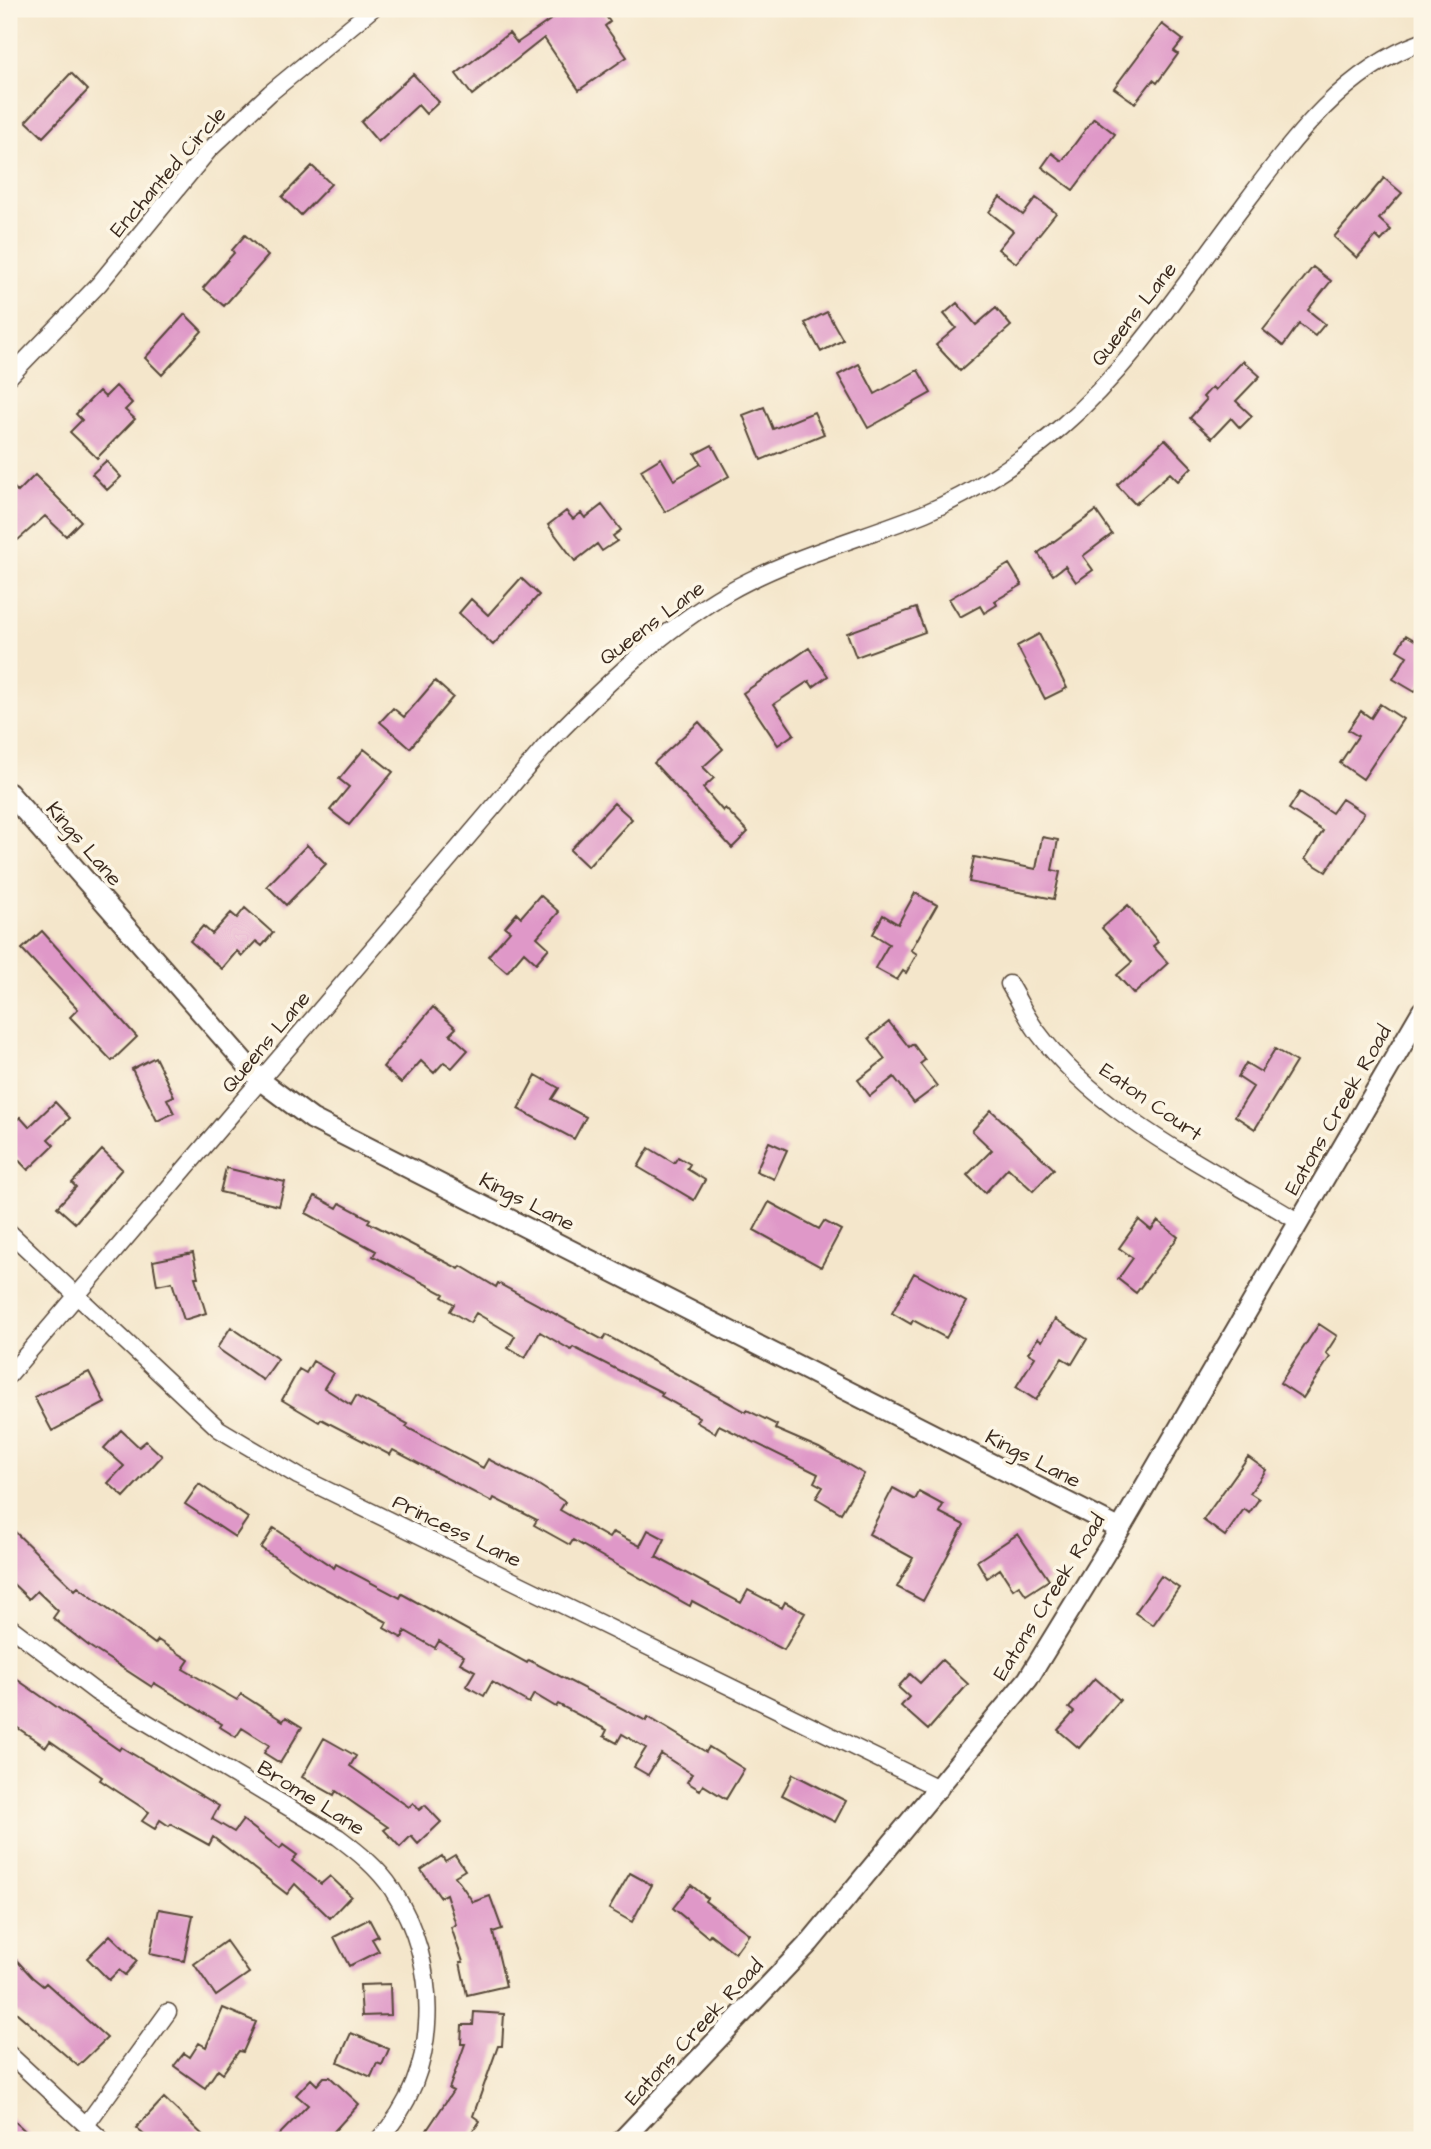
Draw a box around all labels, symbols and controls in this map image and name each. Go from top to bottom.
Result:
street label: Enchanted Circle [103,100,233,244]
street label: Queens Lane [1084,256,1184,372]
street label: Queens Lane [593,574,711,672]
street label: Kings Lane [38,796,129,894]
street label: Queens Lane [215,985,317,1099]
street label: Eatons Creek Road [1278,1020,1399,1200]
street label: Eaton Court [1094,1056,1209,1149]
street label: Kings Lane [474,1166,580,1240]
street label: Kings Lane [980,1423,1086,1497]
street label: Princess Lane [388,1487,526,1575]
street label: Eatons Creek Road [986,1508,1112,1686]
street label: Brome Lane [252,1754,370,1842]
street label: Eatons Creek Road [618,1952,770,2112]

